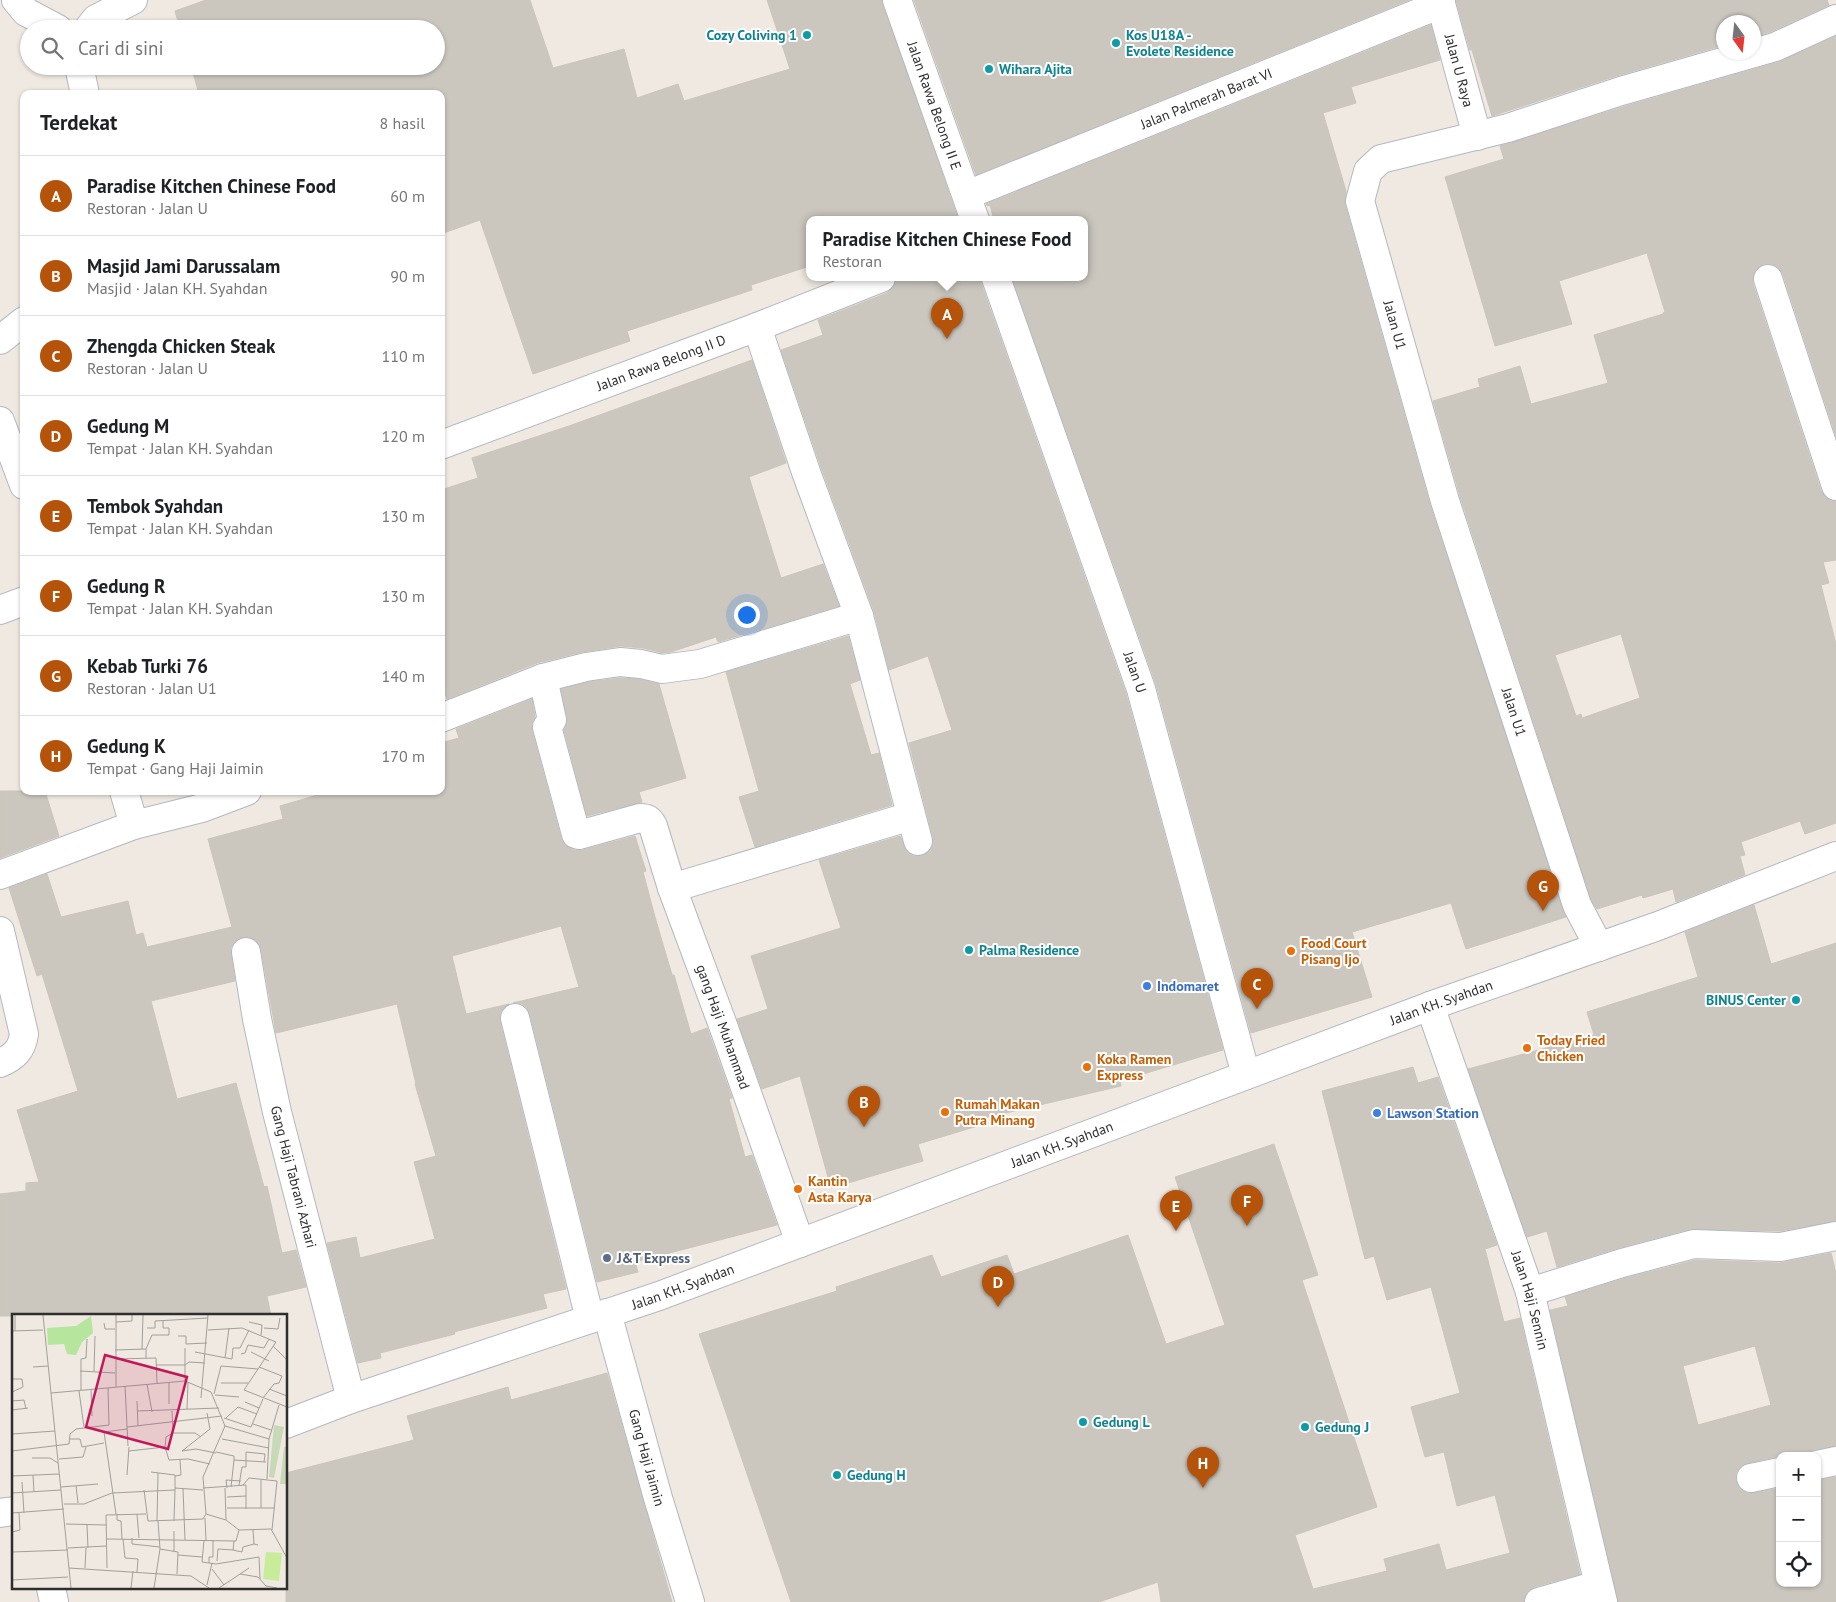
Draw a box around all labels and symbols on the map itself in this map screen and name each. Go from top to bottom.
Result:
north arrow [1716,15,1761,60]
place label: Cozy Coliving 1 [707,26,797,44]
place label: Kos U18A - Evolete Residence [1126,26,1234,60]
marker: Cozy Coliving 1 [801,29,813,41]
street label: Jalan U Raya [1440,31,1478,109]
marker: Kos U18A - Evolete Residence [1110,37,1122,49]
street label: Jalan Rawa Belong II E [903,38,965,172]
place label: Wihara Ajita [999,60,1072,78]
marker: Wihara Ajita [983,63,995,75]
street label: Jalan Palmerah Barat VI [1137,64,1275,134]
street label: Jalan U1 [1379,297,1411,352]
pin: A [931,298,963,339]
street label: Jalan Rawa Belong II D [593,330,728,395]
your location [734,602,760,628]
street label: Jalan U [1119,648,1151,695]
street label: Jalan U1 [1497,684,1530,739]
pin: G [1527,870,1559,911]
place label: Food Court Pisang Ijo [1301,934,1367,968]
place label: Palma Residence [979,941,1079,959]
marker: Palma Residence [963,944,975,956]
marker: Food Court Pisang Ijo [1285,945,1297,957]
street label: gang Haji Muhammad [692,962,754,1092]
pin: C [1241,968,1273,1009]
street label: Jalan KH. Syahdan [1387,976,1495,1030]
place label: Indomaret [1157,977,1219,995]
marker: Indomaret [1141,980,1153,992]
place label: BINUS Center [1706,991,1786,1009]
marker: BINUS Center [1790,994,1802,1006]
place label: Today Fried Chicken [1537,1031,1605,1065]
marker: Today Fried Chicken [1521,1042,1533,1054]
place label: Koka Ramen Express [1097,1050,1171,1084]
marker: Koka Ramen Express [1081,1061,1093,1073]
pin: B [848,1086,880,1127]
place label: Rumah Makan Putra Minang [955,1095,1040,1129]
street label: Gang Haji Tabrani Azhari [267,1104,321,1250]
place label: Lawson Station [1387,1104,1479,1122]
marker: Rumah Makan Putra Minang [939,1106,951,1118]
marker: Lawson Station [1371,1107,1383,1119]
street label: Jalan KH. Syahdan [1007,1117,1116,1172]
place label: Kantin Asta Karya [808,1172,872,1206]
marker: Kantin Asta Karya [792,1183,804,1195]
pin: F [1231,1185,1263,1226]
pin: E [1160,1190,1192,1231]
street label: Jalan Haji Sennin [1507,1247,1552,1352]
place label: J&T Express [616,1249,690,1267]
marker: J&T Express [601,1252,613,1264]
street label: Jalan KH. Syahdan [628,1260,737,1314]
pin: D [982,1266,1014,1307]
inset map [12,1314,288,1590]
street label: Gang Haji Jaimin [625,1407,669,1508]
place label: Gedung L [1093,1413,1150,1431]
marker: Gedung L [1077,1416,1089,1428]
place label: Gedung J [1315,1418,1369,1436]
marker: Gedung J [1299,1421,1311,1433]
pin: H [1187,1447,1219,1488]
place label: Gedung H [847,1466,906,1484]
marker: Gedung H [831,1469,843,1481]

